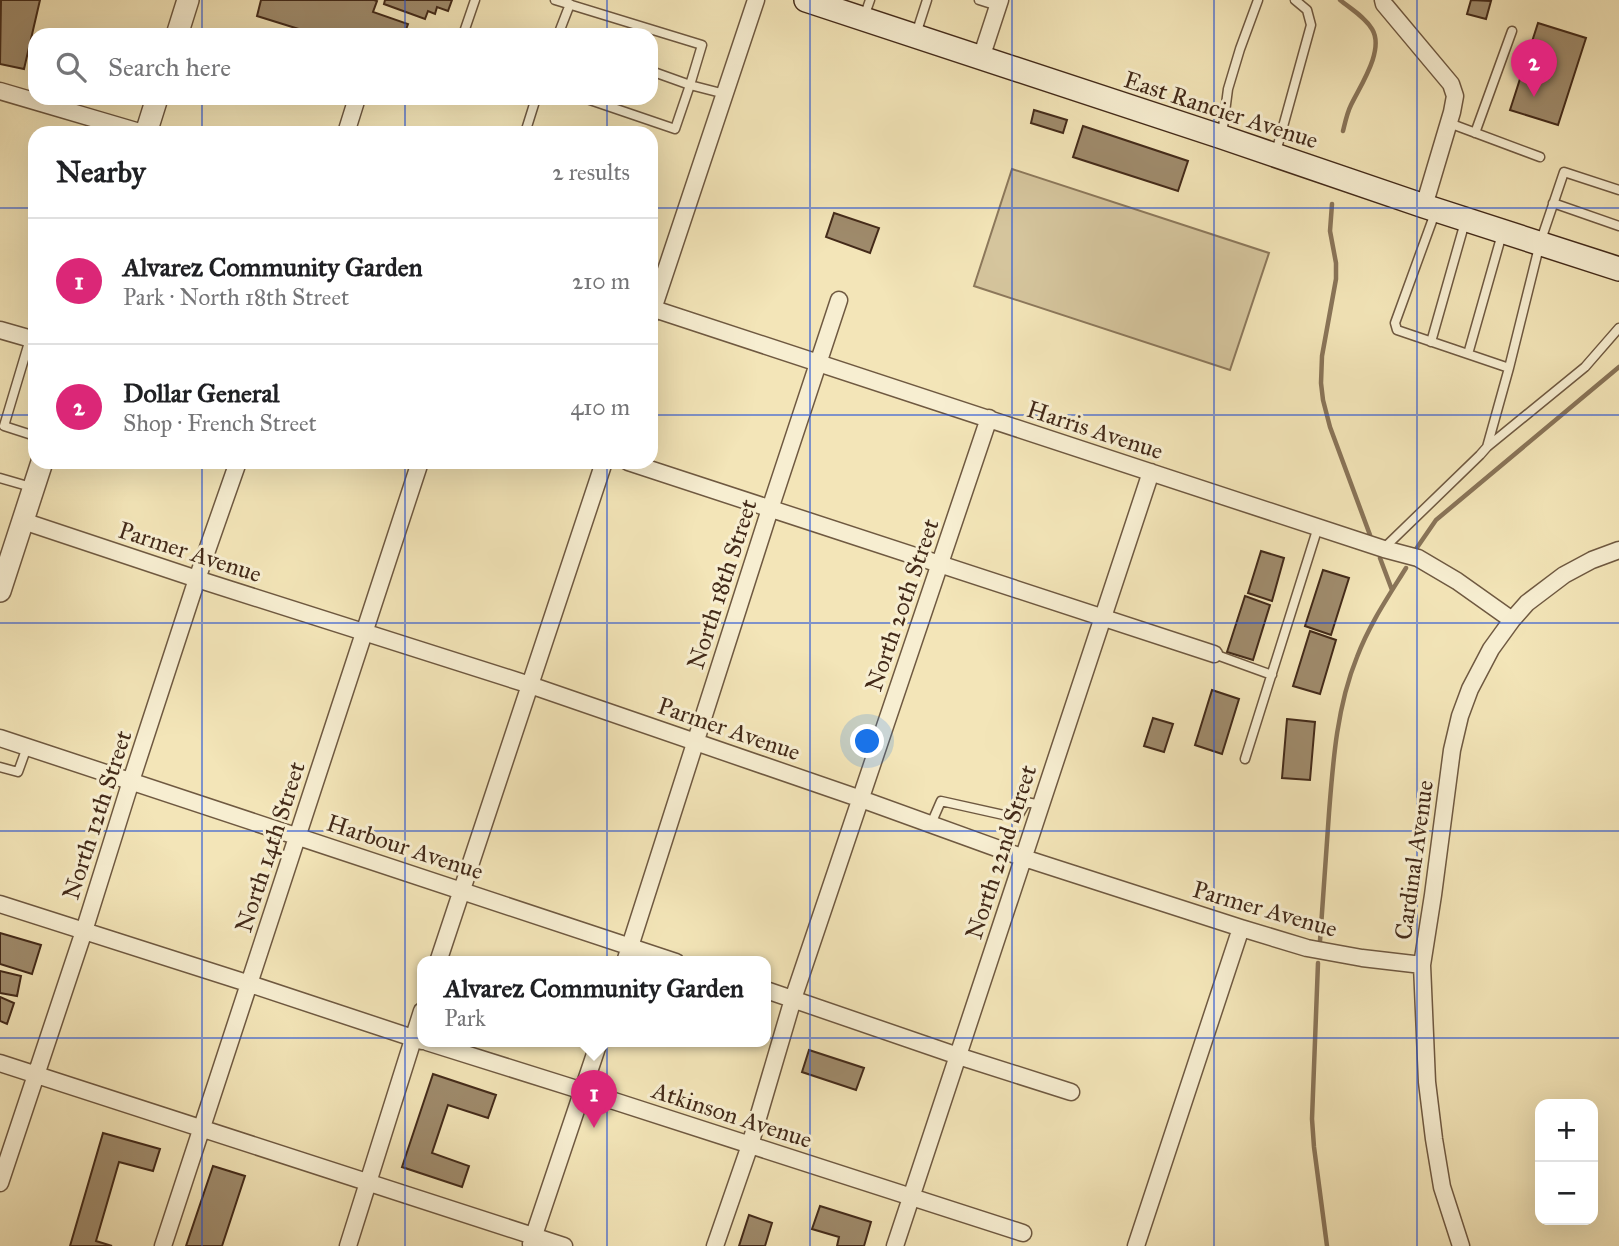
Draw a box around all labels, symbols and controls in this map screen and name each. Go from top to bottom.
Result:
search box [28,28,658,105]
pin: 2 [1511,39,1557,97]
icon: search [52,48,90,86]
text: Search here [108,51,231,83]
street label: East Rancier Avenue [1120,64,1322,156]
text: Nearby [56,154,146,190]
text: 2 results [552,158,630,186]
text: Alvarez Community Garden [123,251,423,283]
text: 1 [74,267,84,295]
text: 210 m [572,267,630,295]
text: Park · North 18th Street [123,283,349,311]
text: Dollar General [123,377,280,409]
text: 2 [73,393,85,421]
text: 410 m [571,393,630,421]
street label: Harris Avenue [1023,394,1167,466]
text: Shop · French Street [123,409,317,437]
street label: North 18th Street [680,495,764,673]
street label: North 20th Street [858,514,946,695]
street label: Parmer Avenue [115,515,265,589]
street label: Parmer Avenue [654,691,804,767]
your location [850,724,884,758]
street label: North 12th Street [56,726,139,903]
street label: North 14th Street [228,757,312,936]
street label: North 22nd Street [959,761,1043,943]
street label: Cardinal Avenue [1388,778,1440,942]
street label: Harbour Avenue [323,808,487,886]
street label: Parmer Avenue [1189,874,1341,944]
popup [417,956,771,1047]
text: Alvarez Community Garden [444,972,744,1004]
text: Park [444,1004,486,1032]
pin: 1 [571,1070,617,1128]
street label: Atkinson Avenue [647,1075,816,1155]
map controls [1535,1099,1598,1225]
button: + [1535,1099,1598,1162]
button: − [1535,1162,1598,1225]

